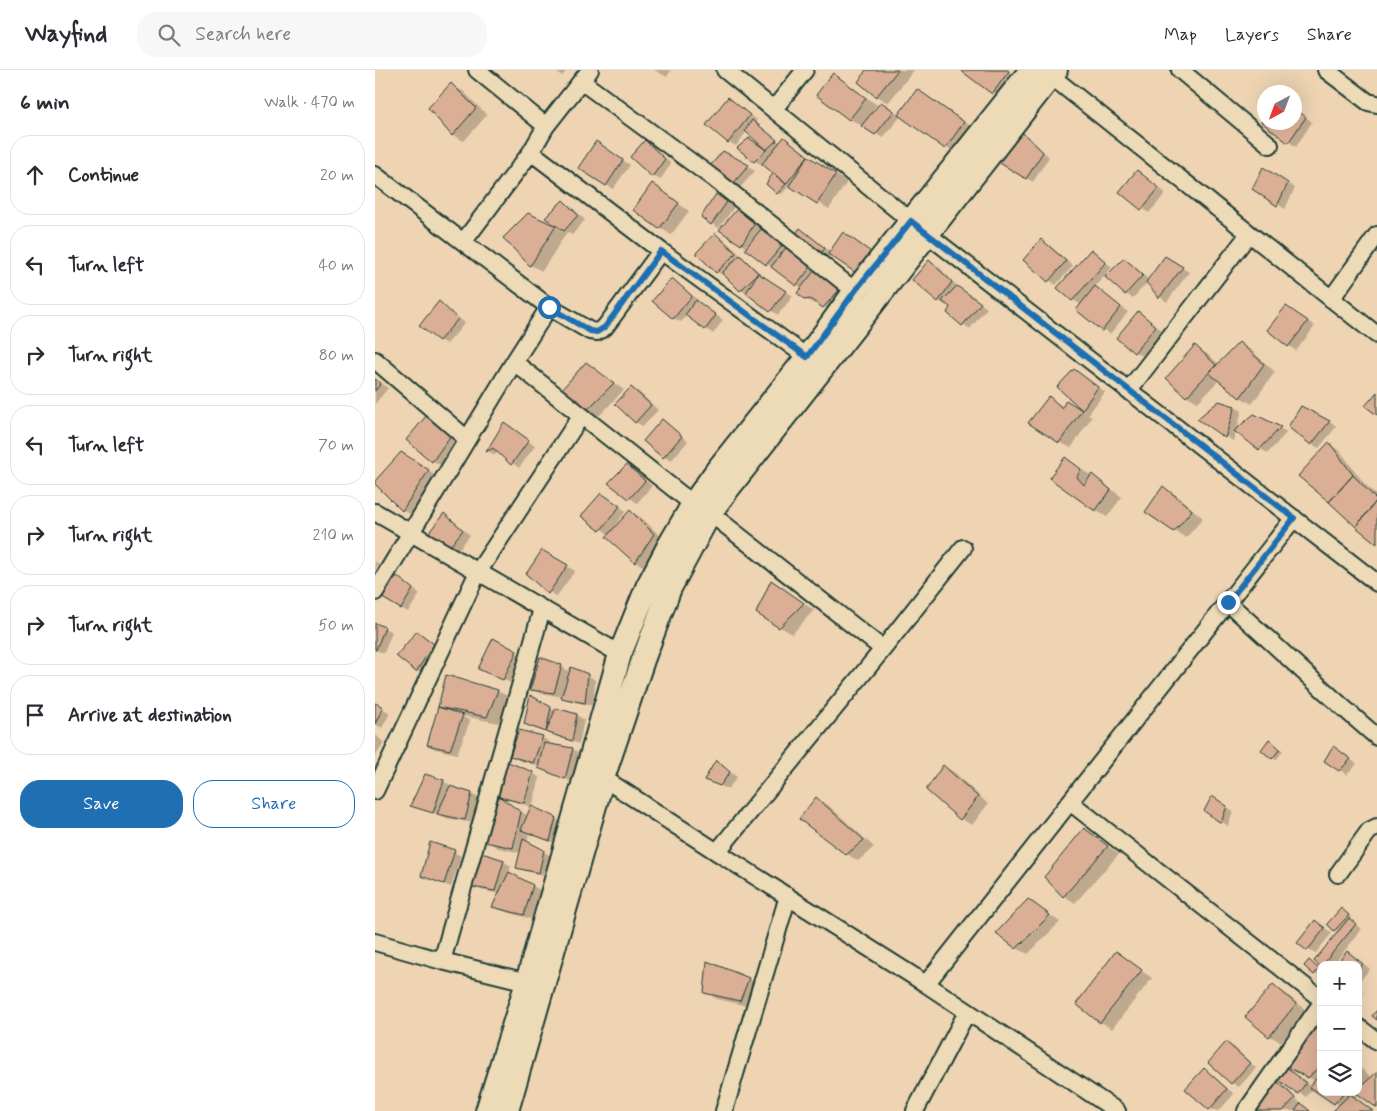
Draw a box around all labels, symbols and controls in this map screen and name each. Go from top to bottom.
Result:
search box [137,12,487,57]
text: Wayfind [25,19,107,50]
icon: search [155,21,183,49]
text: Search here [195,22,291,47]
text: Map [1164,23,1197,47]
text: Layers [1225,23,1279,47]
text: Share [1307,23,1352,47]
north arrow [1257,85,1302,130]
text: 6 min [20,89,70,117]
text: Walk · 470 m [264,92,355,113]
icon: ahead [21,161,49,189]
text: Continue [68,163,139,188]
text: 20 m [320,165,354,186]
icon: left [21,251,49,279]
text: Turn left [68,253,144,278]
text: 40 m [318,255,354,276]
route start [538,296,561,319]
icon: right [21,341,49,369]
text: Turn right [68,343,152,368]
text: 80 m [319,345,354,366]
icon: left [21,431,49,459]
text: Turn left [68,433,144,458]
text: 70 m [318,435,354,456]
icon: right [21,521,49,549]
text: Turn right [68,523,152,548]
text: 210 m [313,525,354,546]
route end [1217,591,1240,614]
icon: right [21,611,49,639]
text: Turn right [68,613,152,638]
text: 50 m [318,615,354,636]
icon: arrive [21,701,49,729]
text: Arrive at destination [68,703,232,728]
button: Save [20,780,183,828]
button: Share [193,780,355,828]
map controls [1317,961,1362,1096]
button: + [1317,961,1362,1006]
button: − [1317,1006,1362,1051]
button: layers [1317,1051,1362,1096]

